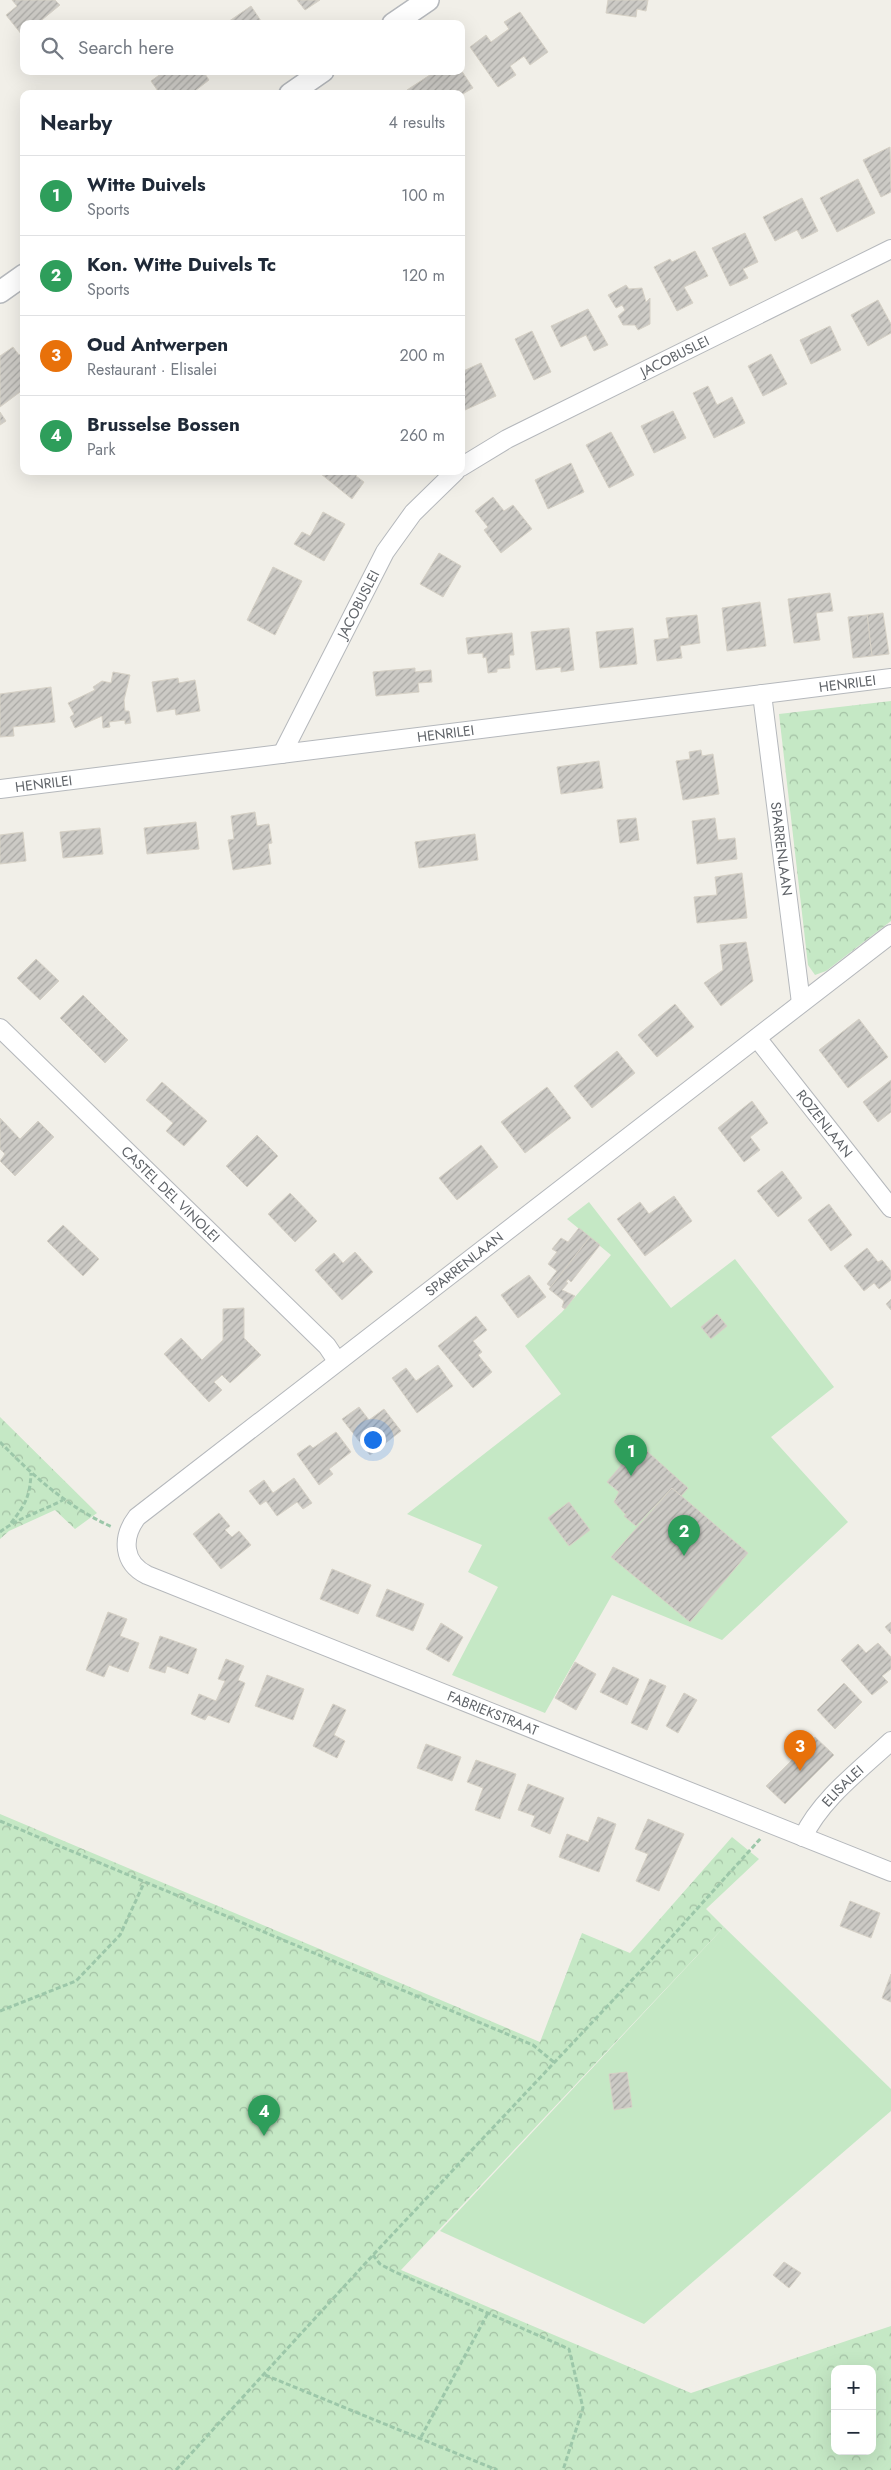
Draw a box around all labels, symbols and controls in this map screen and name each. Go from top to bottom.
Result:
search box [20,20,465,75]
icon: search [38,34,66,62]
text: Search here [78,34,174,61]
text: Nearby [40,108,112,138]
text: 4 results [389,111,445,134]
text: Witte Duivels [87,171,206,198]
text: 1 [52,184,60,207]
text: 100 m [401,184,445,207]
text: Sports [87,198,129,221]
text: Kon. Witte Duivels Tc [87,251,276,278]
text: 2 [51,264,61,287]
text: 120 m [402,264,445,287]
text: Sports [87,278,129,301]
text: Oud Antwerpen [87,331,228,358]
street label: JACOBUSLEI [635,331,713,382]
text: 3 [51,344,61,367]
text: 200 m [399,344,445,367]
text: Restaurant · Elisalei [87,358,217,381]
text: Brusselse Bossen [87,411,240,438]
text: 4 [50,424,62,447]
text: 260 m [400,424,445,447]
text: Park [87,438,116,461]
street label: JACOBUSLEI [332,567,384,644]
street label: HENRILEI [818,670,877,697]
street label: HENRILEI [416,720,475,747]
street label: HENRILEI [14,770,73,797]
street label: SPARRENLAAN [766,801,797,897]
street label: ROZENLAAN [791,1086,857,1162]
street label: CASTEL DEL VINOLEI [117,1141,225,1247]
street label: SPARRENLAAN [421,1227,507,1301]
your location [360,1427,386,1453]
pin: 1 [615,1435,647,1476]
pin: 2 [668,1515,700,1556]
street label: FABRIEKSTRAAT [444,1686,542,1740]
pin: 3 [784,1730,816,1771]
street label: ELISALEI [817,1760,868,1811]
pin: 4 [248,2095,280,2136]
map controls [831,2365,876,2455]
button: + [831,2365,876,2410]
button: − [831,2410,876,2455]

